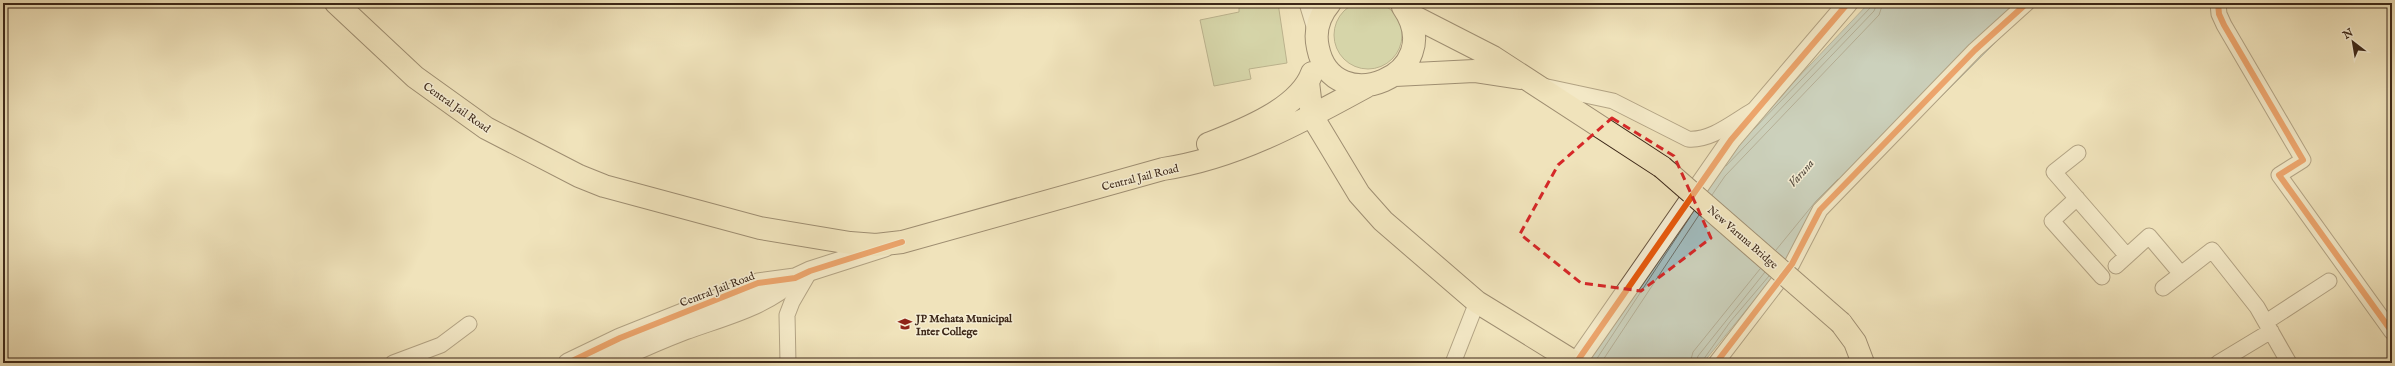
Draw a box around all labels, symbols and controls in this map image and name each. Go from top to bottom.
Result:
north arrow [2333,22,2373,62]
text: N [2340,26,2356,43]
street label: Central Jail Road [420,79,493,136]
water label: Varuna [1785,156,1818,190]
street label: Central Jail Road [1100,162,1180,194]
street label: New Varuna Bridge [1704,203,1781,272]
street label: Central Jail Road [678,269,757,311]
place label: JP Mehata Municipal Inter College [914,312,1013,339]
school or university icon: JP Mehata Municipal Inter College [897,316,913,332]

